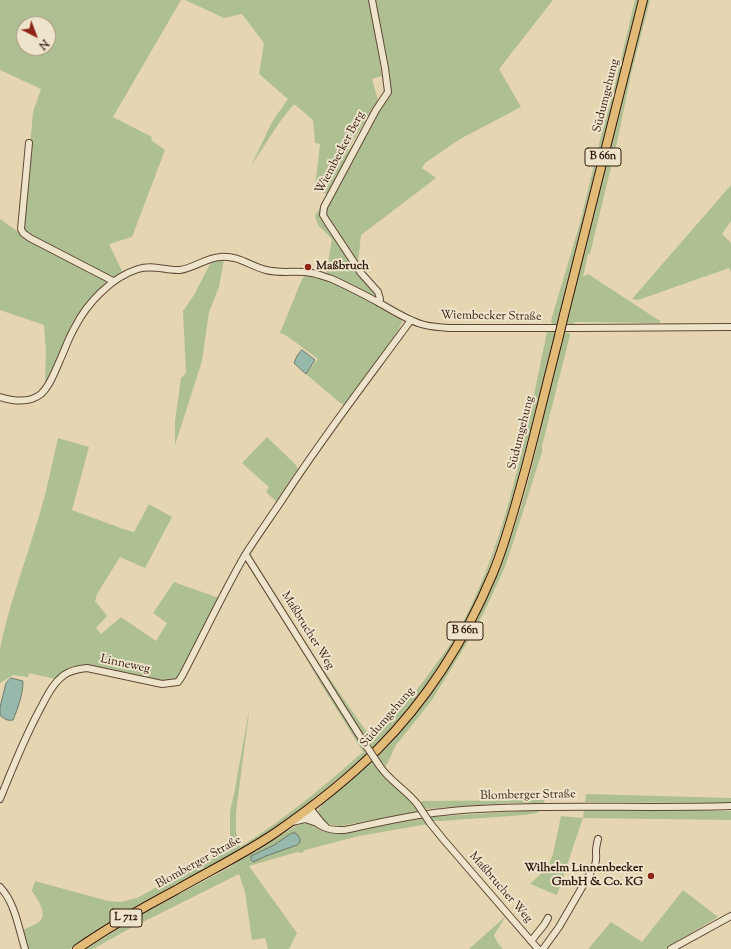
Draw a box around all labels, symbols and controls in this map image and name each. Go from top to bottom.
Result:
north arrow [16,16,56,56]
text: N [35,35,52,53]
street label: Südumgehung [591,58,623,134]
street label: Wiembecker Berg [313,109,369,197]
road number: B 66n [585,148,621,166]
place label: Maßbruch [316,260,369,274]
marker: Maßbruch [303,262,313,272]
street label: Wiembecker Straße [440,309,542,325]
street label: Südumgehung [506,395,538,471]
street label: Maßbrucher Weg [277,589,337,673]
road number: B 66n [447,622,483,640]
street label: Linneweg [99,653,151,677]
street label: Südumgehung [358,685,418,751]
street label: Blomberger Straße [480,788,576,804]
street label: Blomberger Straße [154,834,244,892]
street label: Maßbrucher Weg [465,850,535,926]
place label: Wilhelm Linnenbecker GmbH & Co. KG [524,862,643,890]
marker: Wilhelm Linnenbecker GmbH & Co. KG [646,871,656,881]
road number: L 712 [110,909,142,927]

